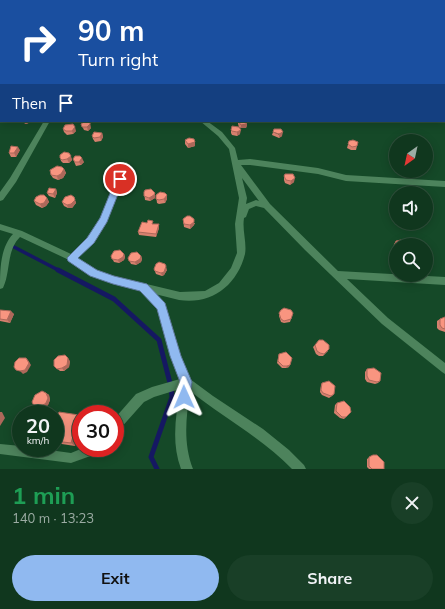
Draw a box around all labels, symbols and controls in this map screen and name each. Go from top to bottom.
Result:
text: 90 m [78,13,144,48]
icon: right [12,16,64,68]
text: Turn right [78,48,158,71]
icon: arrive [55,92,77,114]
text: Then [12,94,47,113]
north arrow [389,134,433,178]
map controls [389,134,433,282]
pin [103,162,137,196]
icon: arrive [109,168,131,190]
button: sound [389,186,433,230]
button: search [389,238,433,282]
position arrow [163,376,205,418]
speed limit sign: 30 [72,405,124,457]
text: 20 [26,413,50,438]
text: km/h [27,434,49,447]
text: 1 min [12,480,75,510]
button: close [391,482,433,524]
text: 140 m · 13:23 [12,510,94,526]
button: Exit [12,555,219,601]
button: Share [227,555,433,601]

